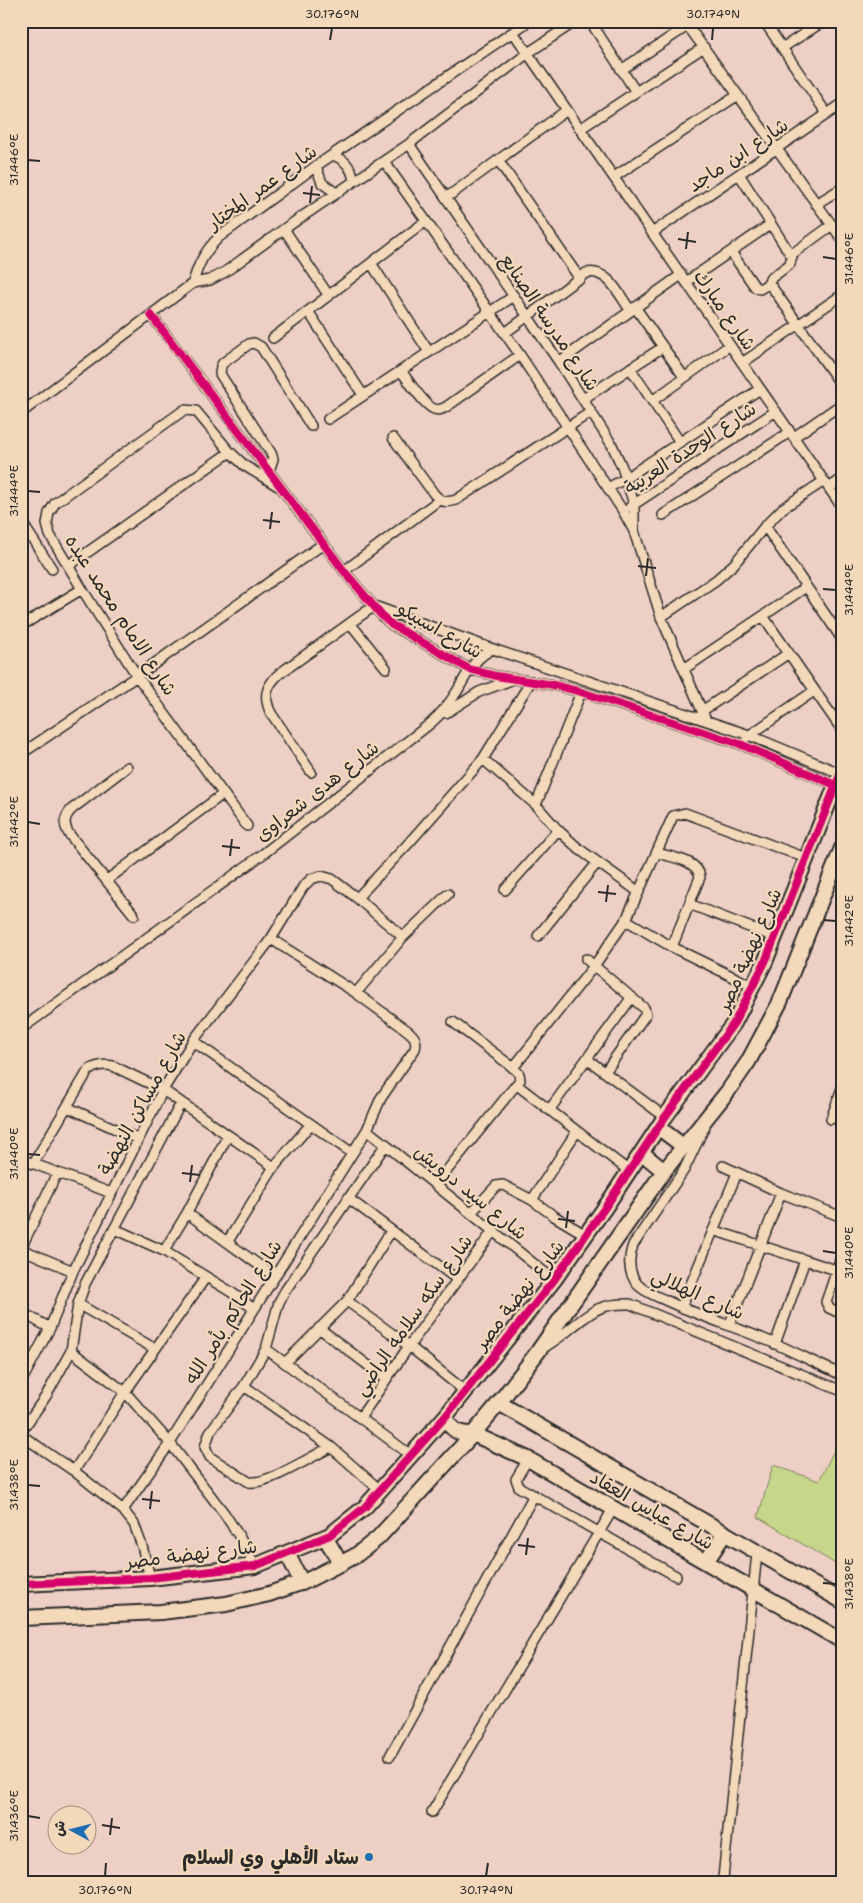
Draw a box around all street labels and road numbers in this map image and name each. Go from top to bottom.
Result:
street label: شارع ابن ماجد [683,112,794,199]
street label: شارع عمر المختار [201,139,322,237]
street label: شارع مدرسة الصنايع [494,248,605,396]
street label: شارع مبارك [687,265,762,356]
street label: شارع الوحدة العربية [619,396,761,501]
street label: شارع الامام محمد عبده [58,530,183,702]
street label: شارع اسبيكو [391,595,487,665]
street label: شارع هدى شعراوى [250,735,385,848]
street label: شارع نهضة مصر [710,884,788,1018]
street label: شارع مساكن النهضة [92,1027,193,1180]
street label: شارع سيد درويش [409,1139,533,1246]
street label: شارع سكه سلامه الراضي [348,1230,481,1403]
street label: شارع الحاكم بأمر الله [178,1235,289,1390]
street label: شارع نهضة مصر [467,1235,571,1357]
street label: شارع الهلالي [646,1262,748,1329]
street label: شارع عباس العقاد [585,1464,719,1557]
street label: شارع نهضة مصر [121,1533,259,1576]

